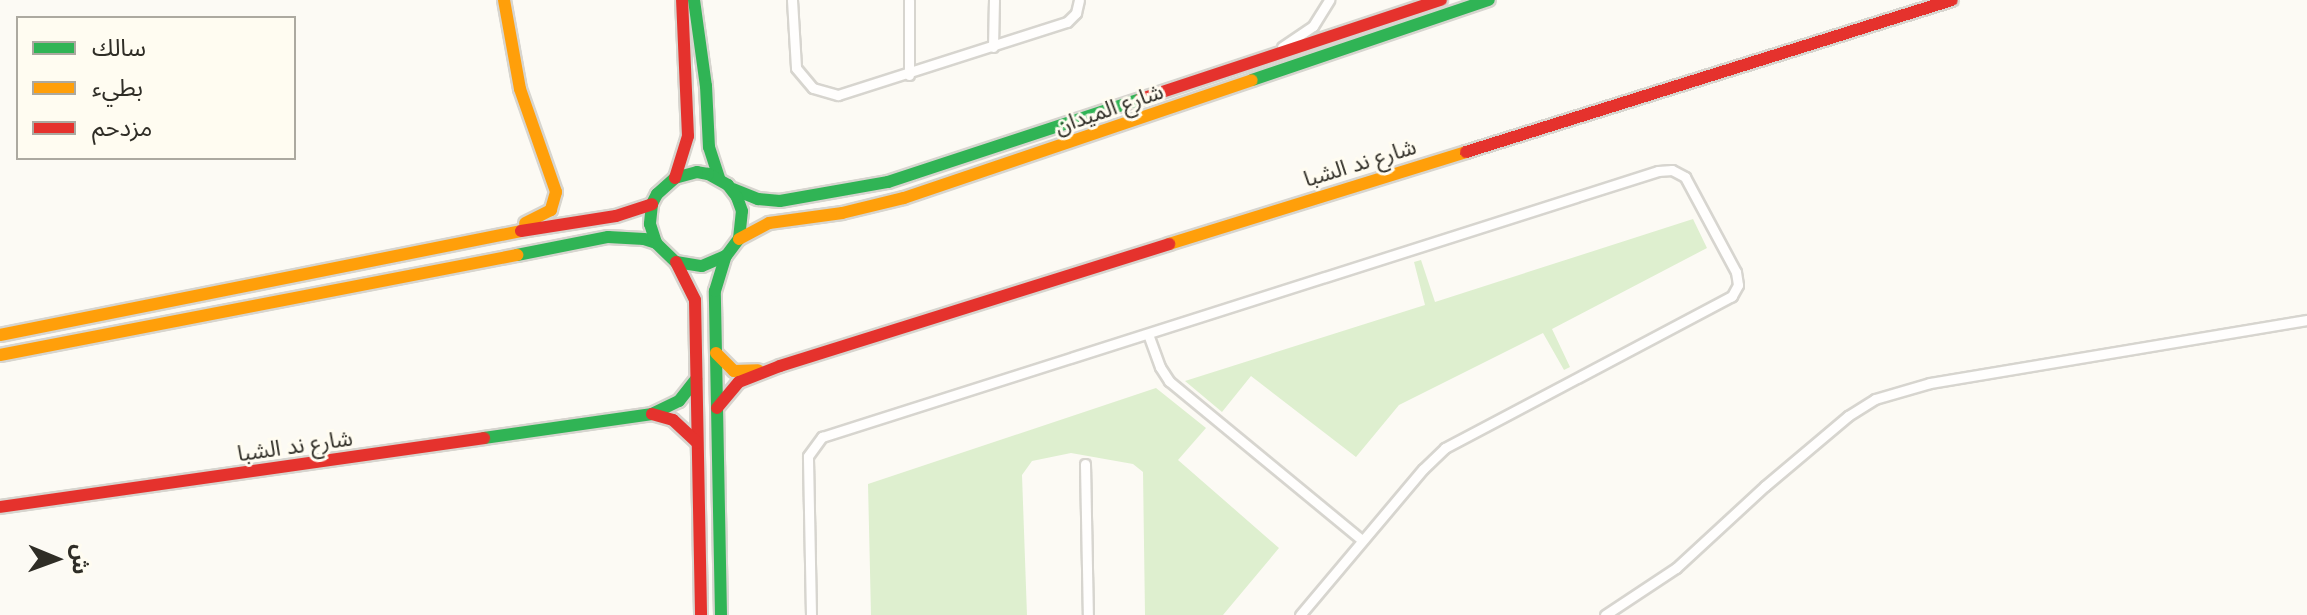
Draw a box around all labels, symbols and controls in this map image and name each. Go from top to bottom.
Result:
legend [16,16,296,160]
text: سالك [92,34,146,61]
text: بطيء [92,74,143,101]
street label: شارع الميدان [1051,78,1167,140]
text: مزدحم [92,114,152,141]
street label: شارع ند الشبا [1301,133,1419,193]
street label: شارع ند الشبا [236,425,354,467]
north arrow [16,519,96,599]
text: ش [68,544,93,575]

